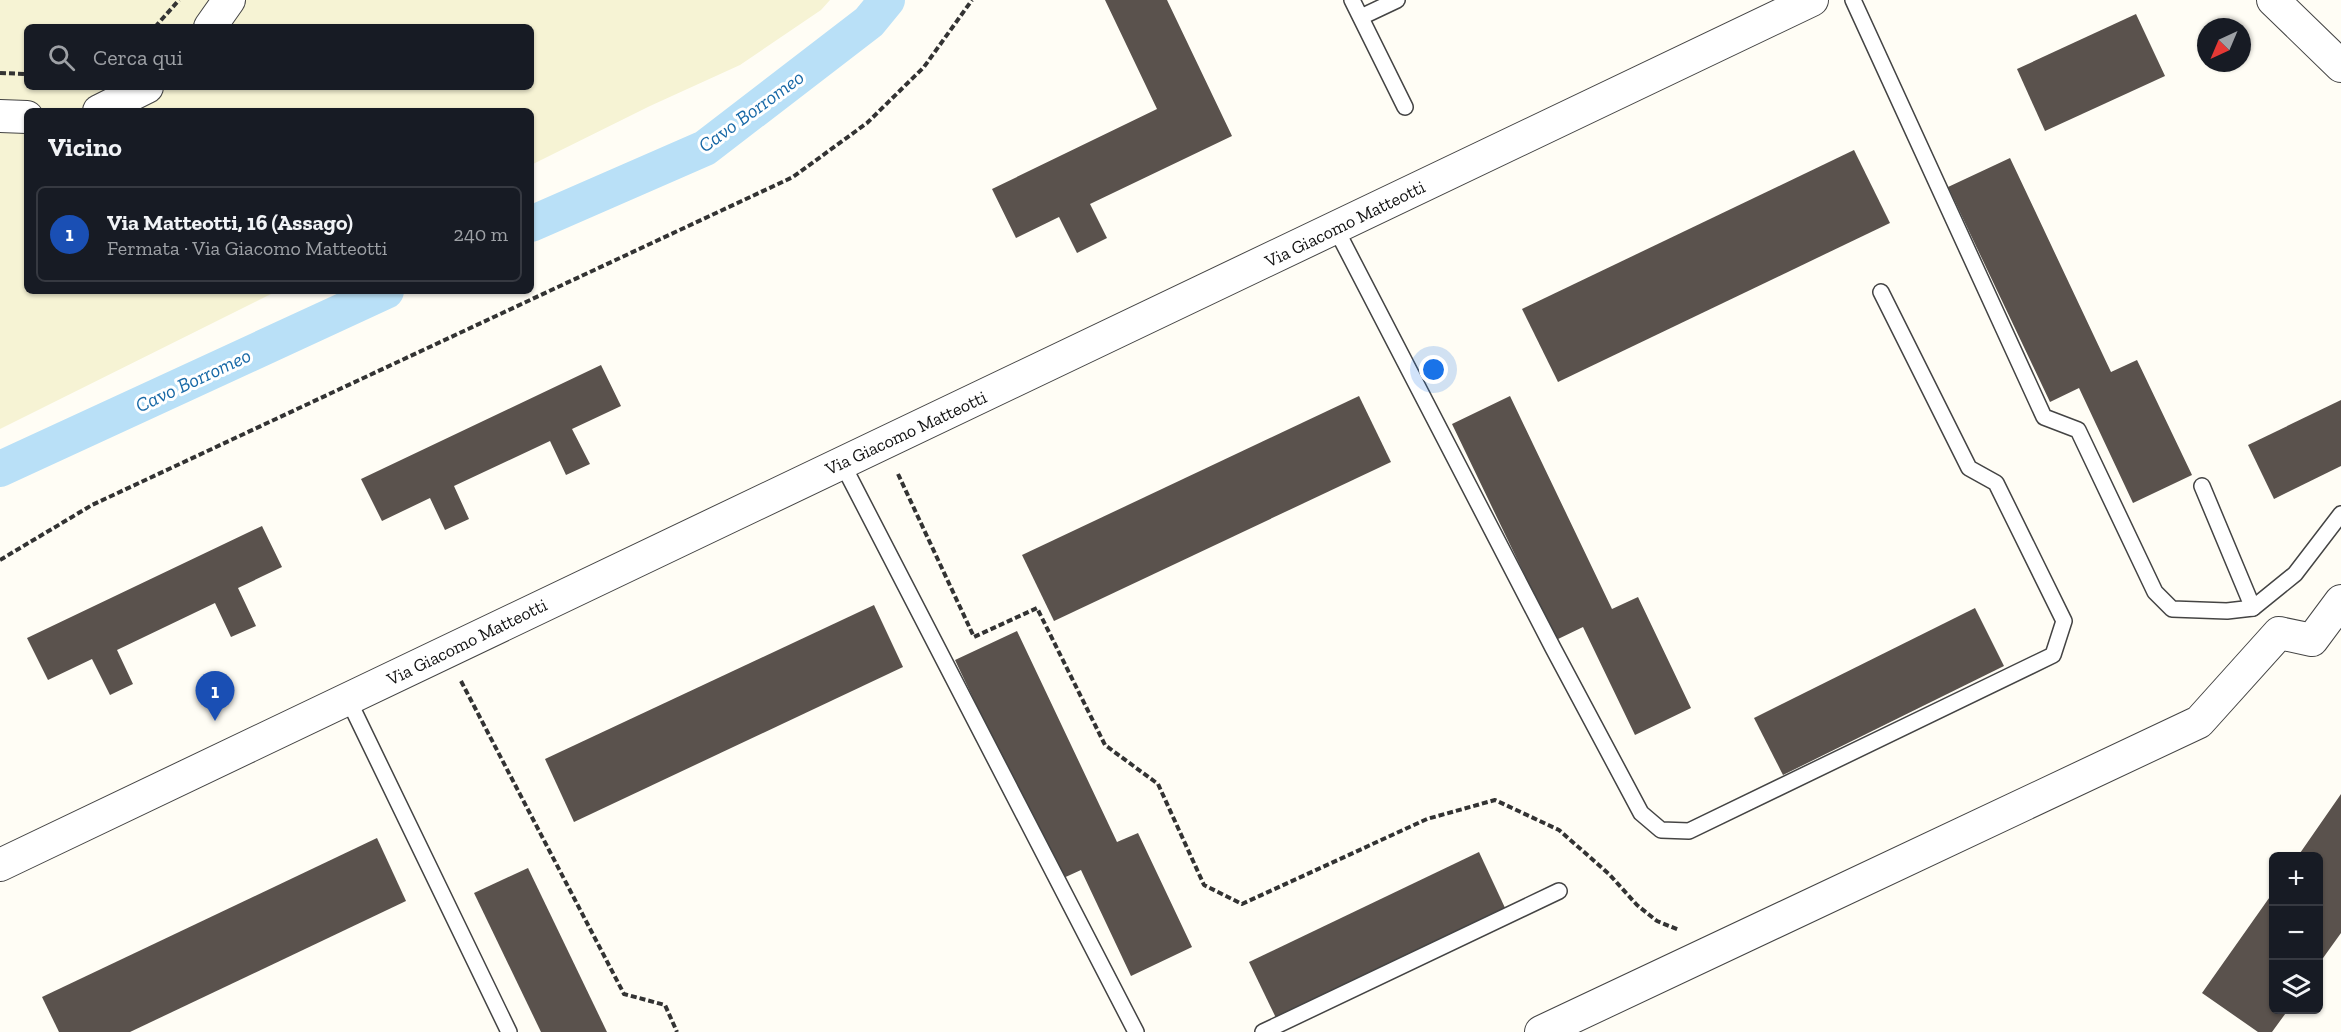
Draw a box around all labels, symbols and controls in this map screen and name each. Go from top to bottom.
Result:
north arrow [2197,18,2251,72]
search box [24,24,534,90]
icon: search [45,41,78,74]
text: Cerca qui [93,44,183,71]
water label: Cavo Borromeo [693,65,809,157]
text: Vicino [48,131,122,163]
street label: Via Giacomo Matteotti [1260,176,1429,273]
text: Via Matteotti, 16 (Assago) [107,209,353,236]
text: 1 [65,222,74,246]
text: 240 m [454,222,508,246]
text: Fermata · Via Giacomo Matteotti [107,236,387,260]
water label: Cavo Borromeo [131,343,255,417]
your location [1419,355,1448,384]
street label: Via Giacomo Matteotti [821,386,990,480]
street label: Via Giacomo Matteotti [382,594,551,691]
pin: 1 [196,672,234,721]
map controls [2269,852,2323,1014]
button: + [2269,852,2323,906]
button: − [2269,906,2323,960]
button: layers [2269,960,2323,1014]

